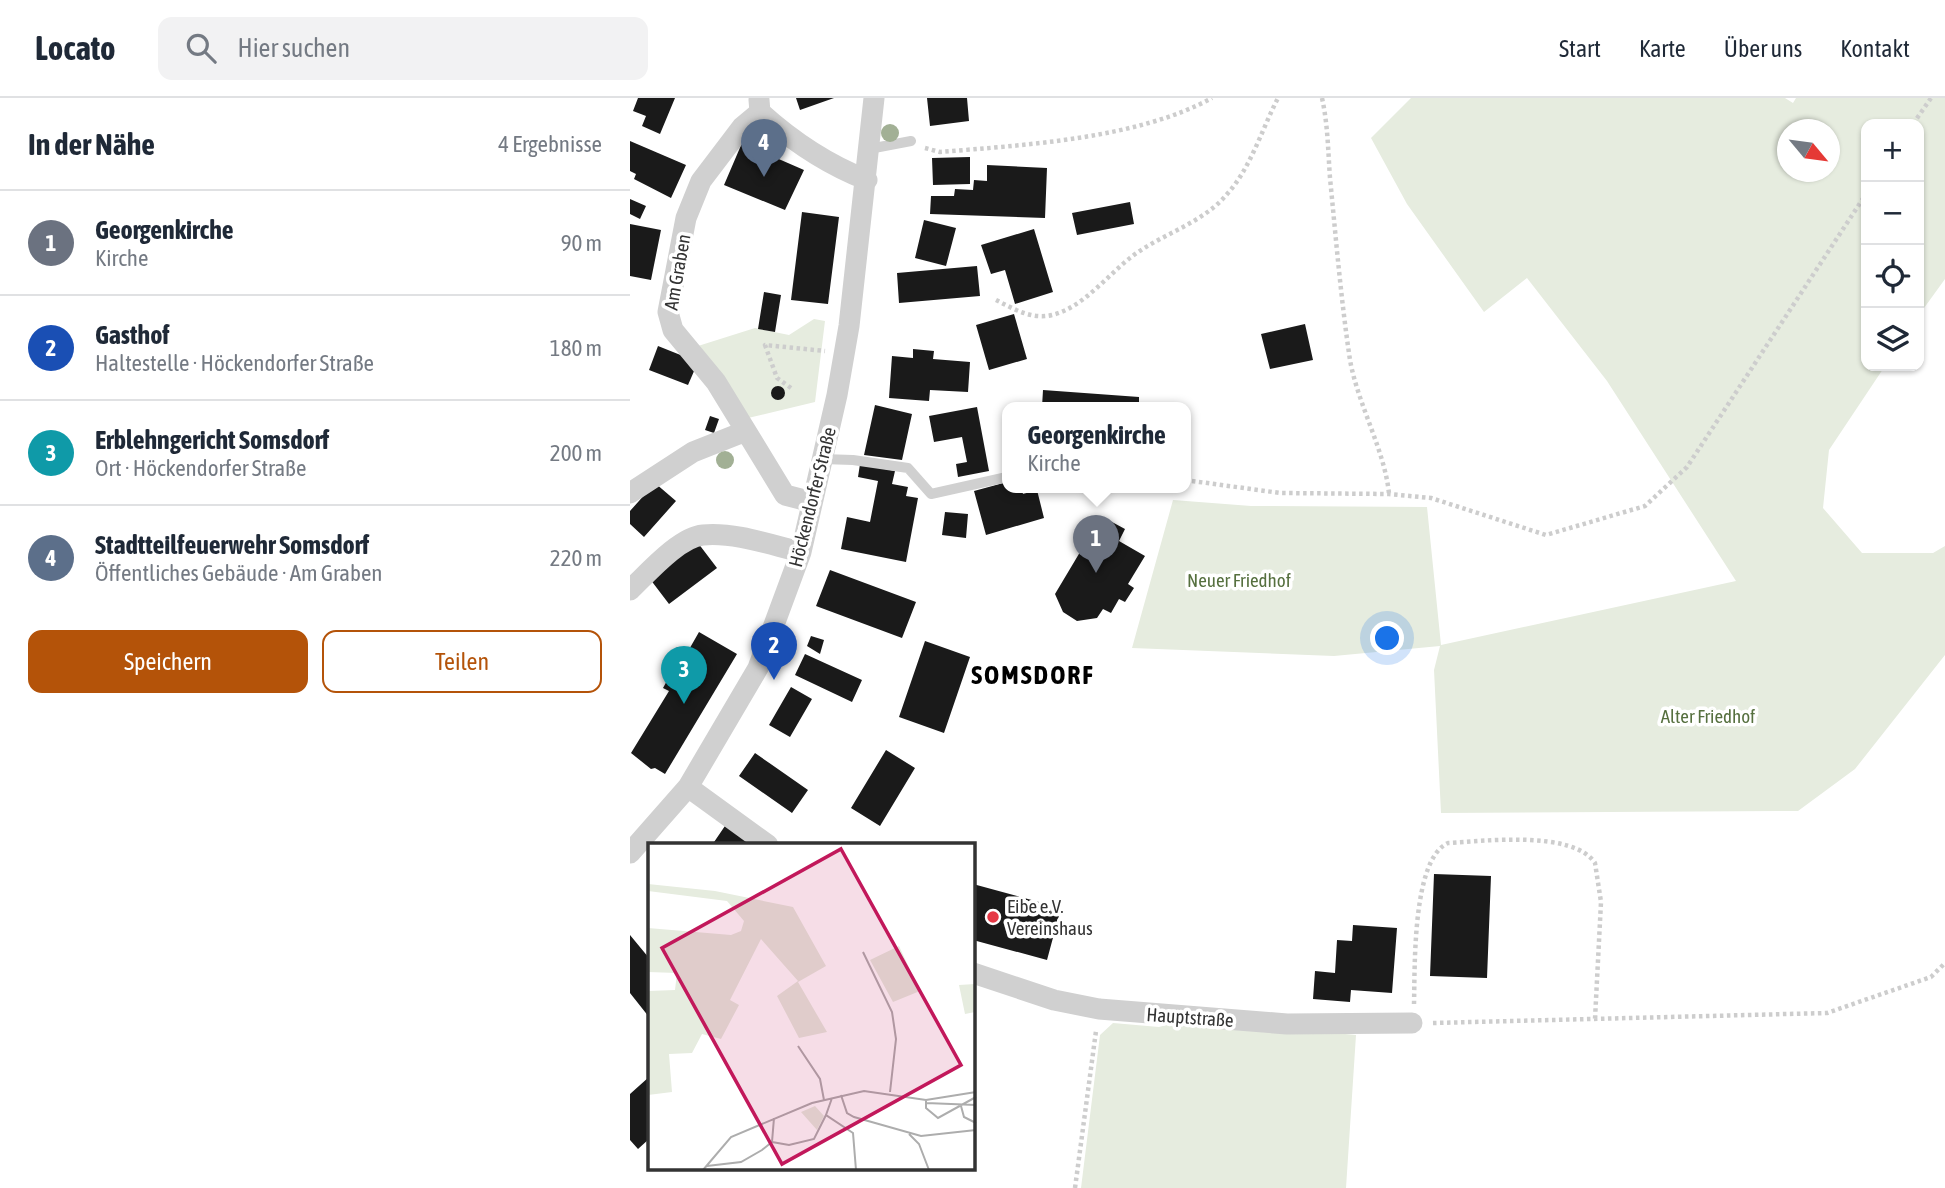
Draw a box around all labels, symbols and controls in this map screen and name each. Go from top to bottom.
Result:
search box [158,17,648,80]
text: Locato [35,29,116,67]
icon: search [182,29,220,67]
text: Hier suchen [238,33,350,63]
text: Start [1559,35,1601,62]
text: Karte [1639,35,1686,62]
text: Über uns [1724,35,1802,62]
text: Kontakt [1840,35,1910,62]
pin: 4 [741,119,787,177]
north arrow [1777,119,1840,182]
map controls [1861,119,1924,371]
button: + [1861,119,1924,182]
text: In der Nähe [28,127,155,161]
text: 4 Ergebnisse [498,131,602,157]
button: − [1861,182,1924,245]
text: Georgenkirche [95,215,234,245]
text: 1 [46,230,56,256]
text: 90 m [561,230,602,256]
street label: Am Graben [660,232,694,312]
text: Kirche [95,245,148,271]
button: locate [1861,245,1924,308]
button: layers [1861,308,1924,371]
text: Gasthof [95,320,170,350]
text: 2 [46,335,56,361]
text: 180 m [550,335,602,361]
text: Haltestelle · Höckendorfer Straße [95,350,374,376]
popup [1002,402,1191,493]
text: Georgenkirche [1027,420,1166,450]
text: Erblehngericht Somsdorf [95,425,329,455]
street label: Höckendorfer Straße [784,425,840,569]
text: 3 [46,440,56,466]
text: 200 m [550,440,602,466]
text: Kirche [1027,450,1081,476]
text: Ort · Höckendorfer Straße [95,455,306,481]
pin: 1 [1073,515,1119,573]
text: Stadtteilfeuerwehr Somsdorf [95,530,369,560]
text: 4 [46,545,56,571]
text: 220 m [550,545,602,571]
text: Öffentliches Gebäude · Am Graben [95,560,382,586]
park label: Neuer Friedhof [1187,569,1291,591]
your location [1370,621,1404,655]
pin: 2 [751,622,797,680]
button: Speichern [28,630,308,693]
button: Teilen [322,630,602,693]
pin: 3 [661,646,707,704]
district label: SOMSDORF [971,660,1095,690]
park label: Alter Friedhof [1661,705,1755,727]
inset map [648,843,975,1170]
place label: Eibe e.V. Vereinshaus [1007,895,1093,939]
marker: Eibe e.V. Vereinshaus [985,909,1001,925]
street label: Hauptstraße [1146,1003,1234,1031]

